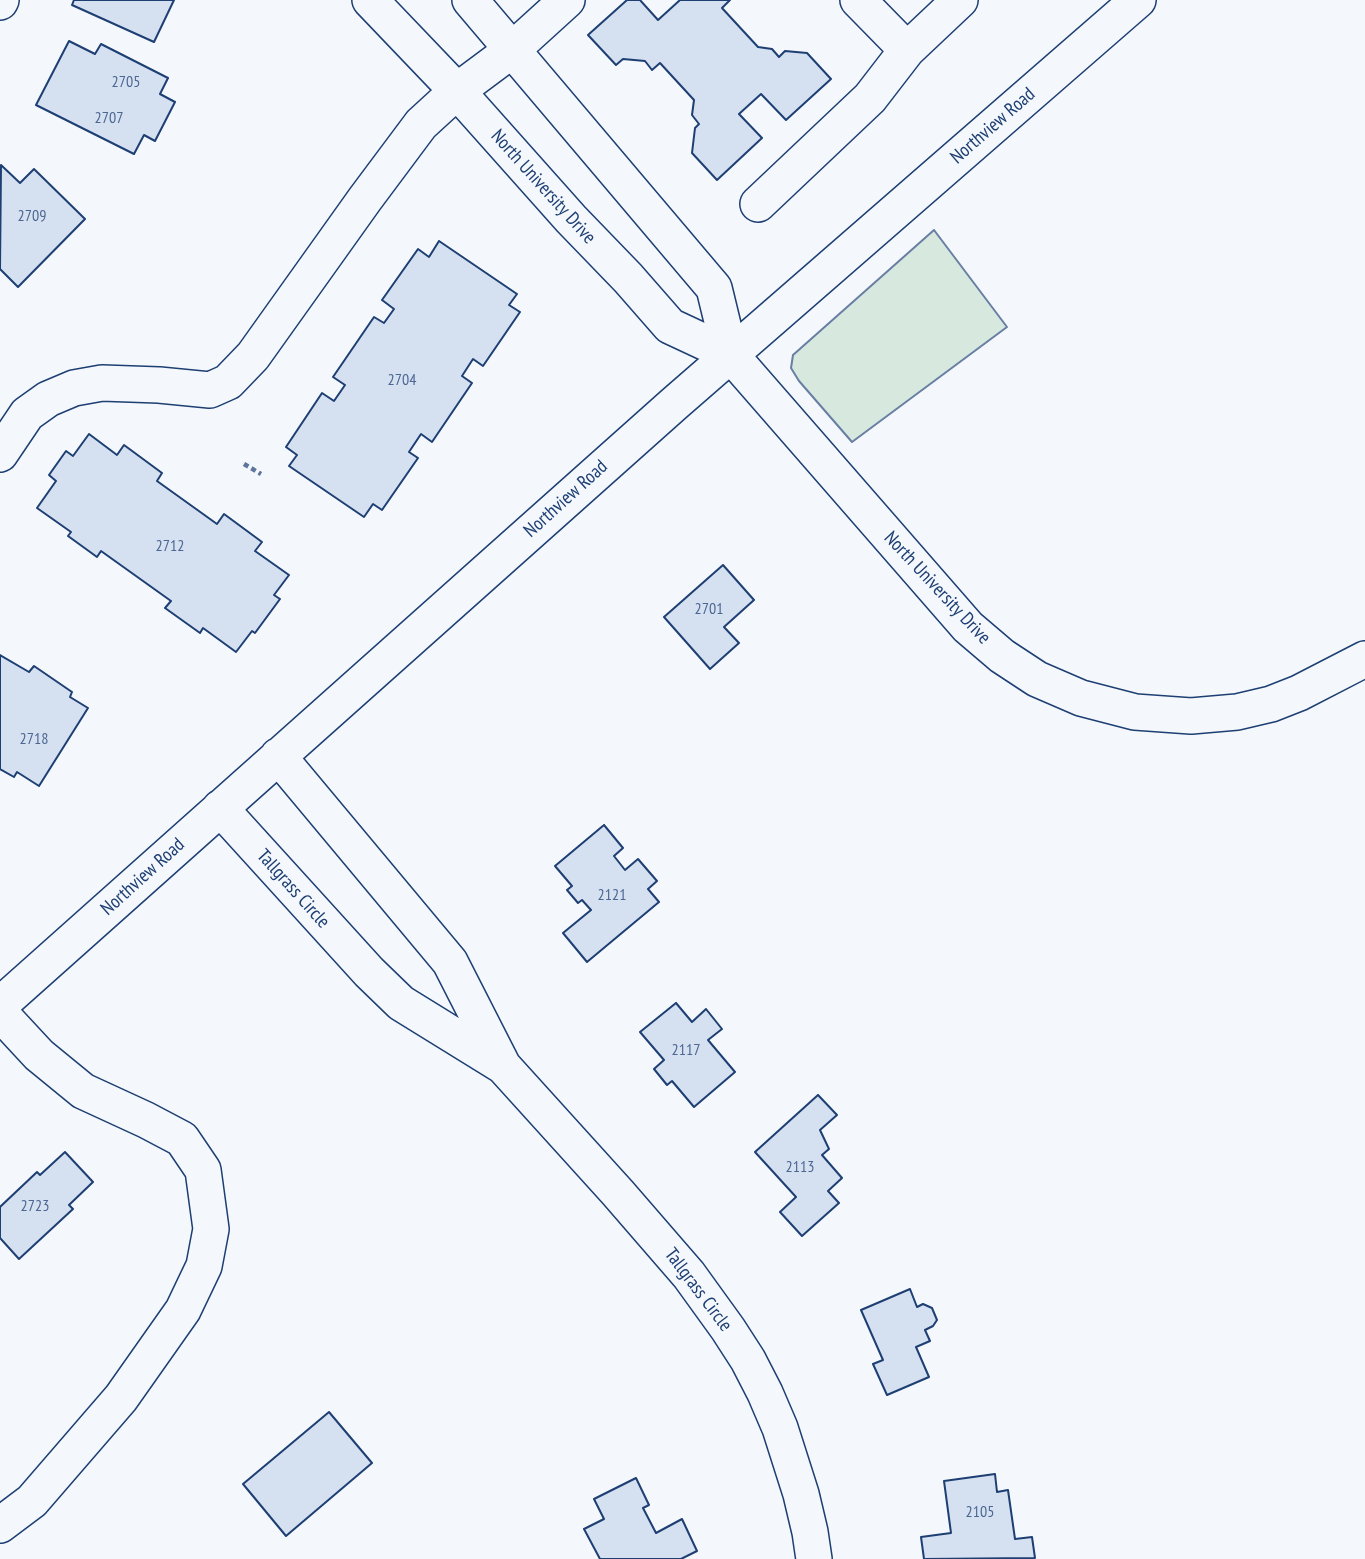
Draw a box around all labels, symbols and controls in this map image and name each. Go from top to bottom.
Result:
house number: 2705 [112,72,140,92]
street label: Northview Road [946,83,1040,169]
house number: 2707 [95,108,123,128]
street label: North University Drive [486,125,600,249]
house number: 2709 [18,206,46,226]
house number: 2704 [388,370,416,390]
street label: Northview Road [520,456,612,542]
street label: North University Drive [879,527,995,649]
house number: 2712 [156,536,184,556]
house number: 2701 [695,599,723,619]
house number: 2718 [20,729,48,749]
street label: Northview Road [97,834,189,920]
street label: Tallgrass Circle [252,845,334,933]
house number: 2121 [598,885,626,905]
house number: 2117 [672,1040,700,1060]
house number: 2113 [786,1157,814,1177]
house number: 2723 [21,1196,49,1216]
street label: Tallgrass Circle [659,1244,737,1336]
house number: 2105 [966,1502,994,1522]

